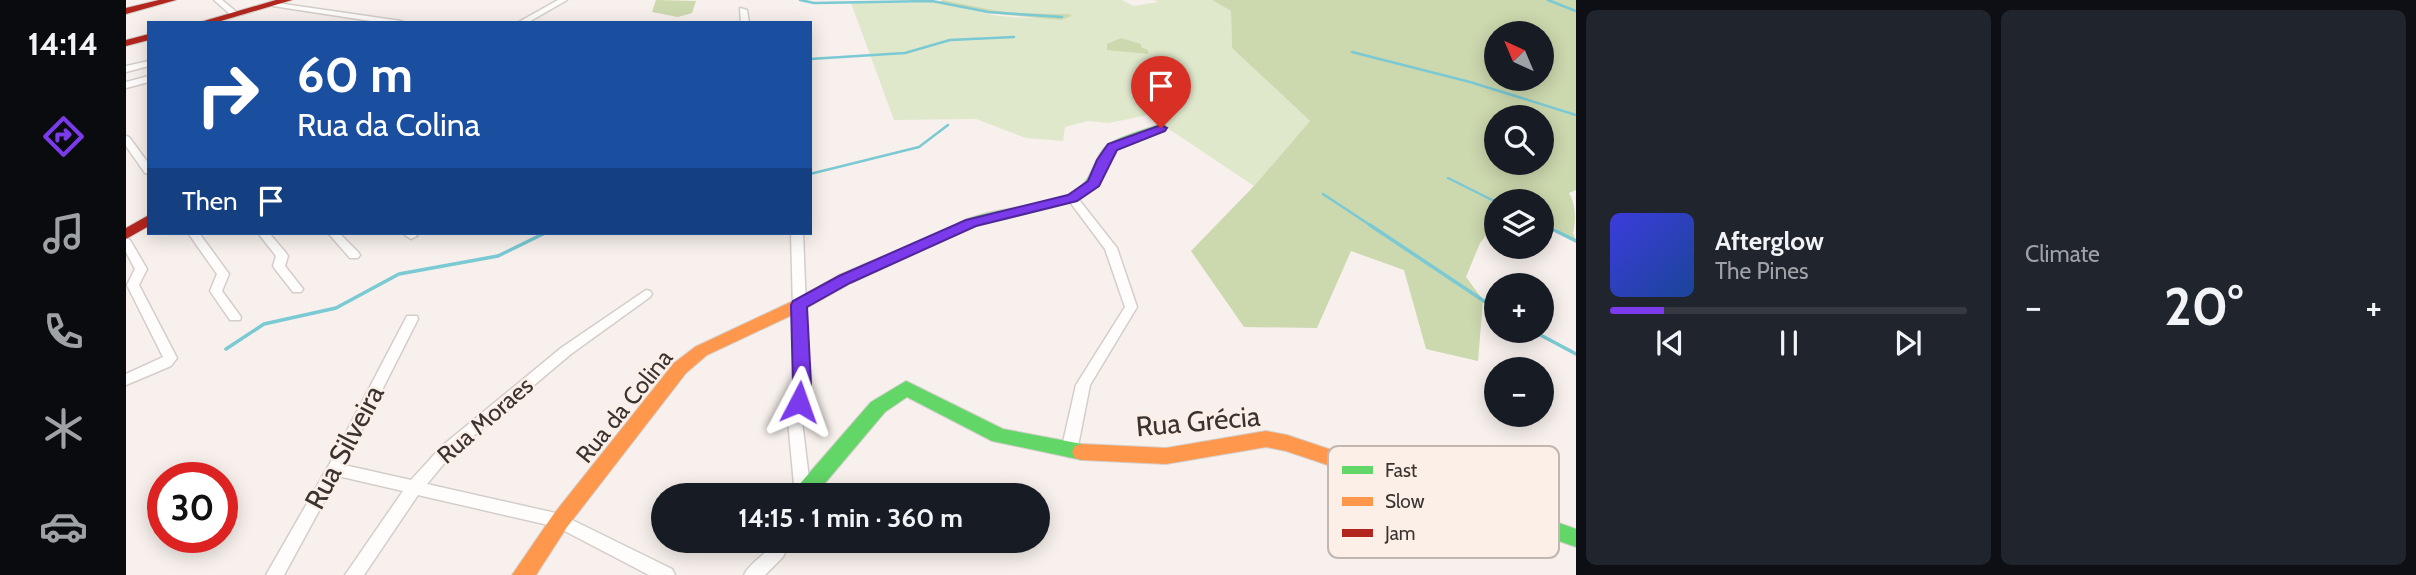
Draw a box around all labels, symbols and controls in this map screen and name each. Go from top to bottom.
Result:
north arrow [1484,21,1554,91]
map controls [1484,21,1554,427]
text: 14:14 [28,24,98,63]
text: 60 m [297,45,413,104]
icon: right [182,49,273,140]
pin [1131,56,1191,128]
icon: arrive [1142,67,1180,105]
text: Rua da Colina [297,105,480,144]
button: search [1484,105,1554,175]
icon: directions [39,112,88,161]
icon: arrive [252,182,290,220]
text: Then [182,185,238,217]
button: layers [1484,189,1554,259]
icon: music [39,209,88,258]
text: Afterglow [1715,225,1824,257]
text: Climate [2025,240,2100,268]
text: The Pines [1715,257,1809,285]
button: + [1484,273,1554,343]
text: 20° [2164,275,2243,338]
text: − [2025,283,2042,330]
text: + [2365,283,2382,330]
icon: phone [39,307,88,356]
icon: previous [1651,324,1689,362]
icon: pause [1770,324,1808,362]
icon: next [1889,324,1927,362]
street label: Rua da Colina [570,343,679,468]
button: − [1484,357,1554,427]
position arrow [762,365,836,439]
street label: Rua Moraes [431,371,539,469]
street label: Rua Silveira [297,379,391,515]
street label: Rua Grécia [1134,399,1262,443]
icon: climate [39,404,88,453]
legend [1328,446,1559,558]
text: Fast [1385,459,1418,482]
speed limit sign: 30 [147,462,238,553]
text: Slow [1385,490,1425,513]
icon: car [39,502,88,551]
text: 14:15 · 1 min · 360 m [738,502,963,534]
text: Jam [1384,522,1415,545]

